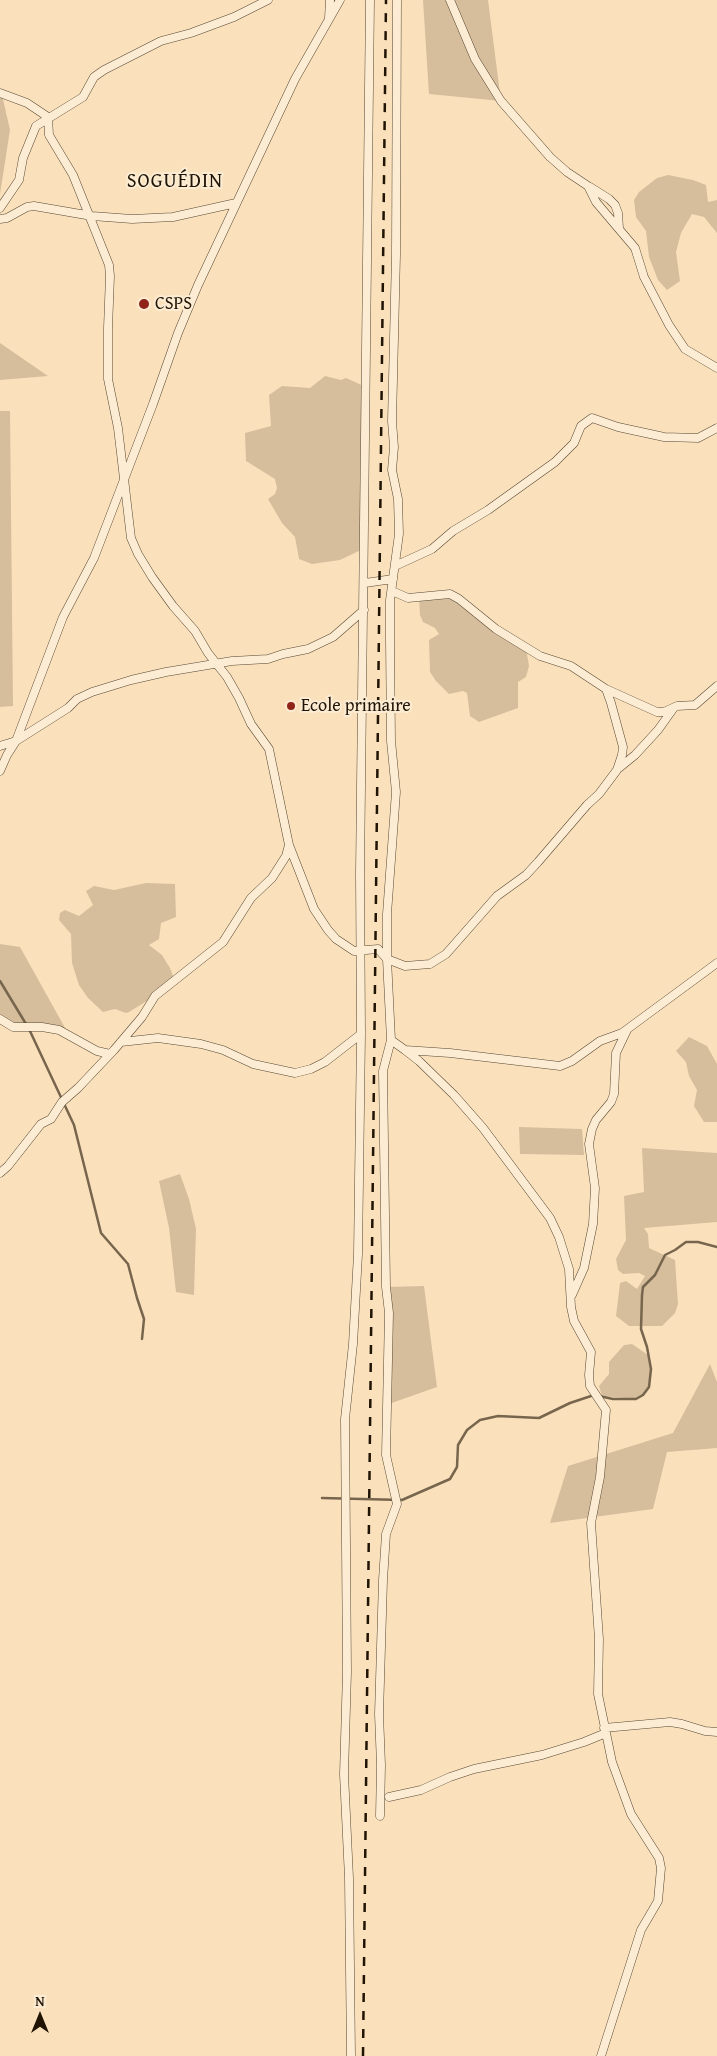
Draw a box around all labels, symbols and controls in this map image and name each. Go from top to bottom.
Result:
district label: SOGUÉDIN [126,170,224,194]
place label: CSPS [155,293,192,315]
marker: CSPS [137,297,151,311]
place label: Ecole primaire [301,695,411,717]
marker: Ecole primaire [285,700,297,712]
north arrow [15,1991,65,2041]
text: N [35,1991,45,2011]

